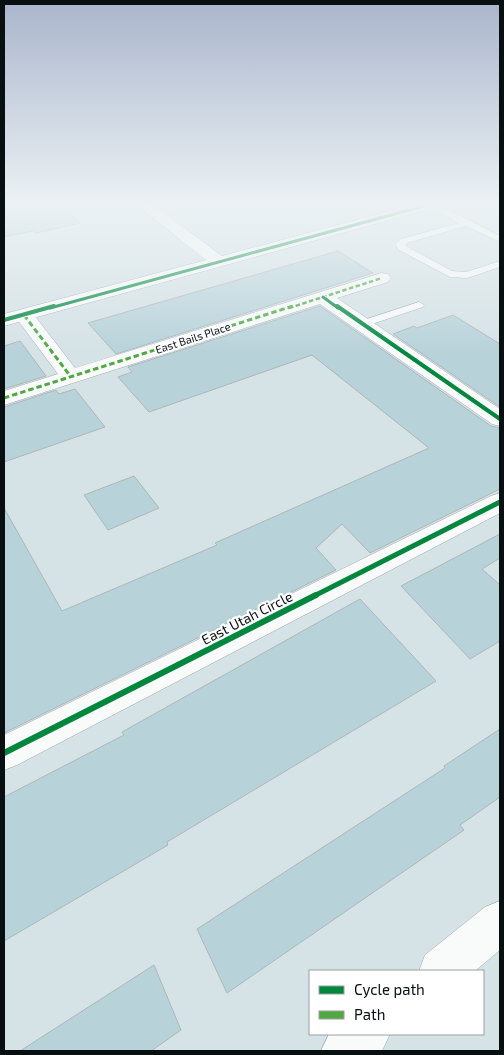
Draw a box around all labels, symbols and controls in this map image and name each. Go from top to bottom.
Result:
street label: East Bails Place [154,319,232,356]
street label: East Utah Circle [198,587,295,648]
legend [309,970,484,1035]
text: Cycle path [354,980,425,998]
text: Path [354,1005,385,1023]

